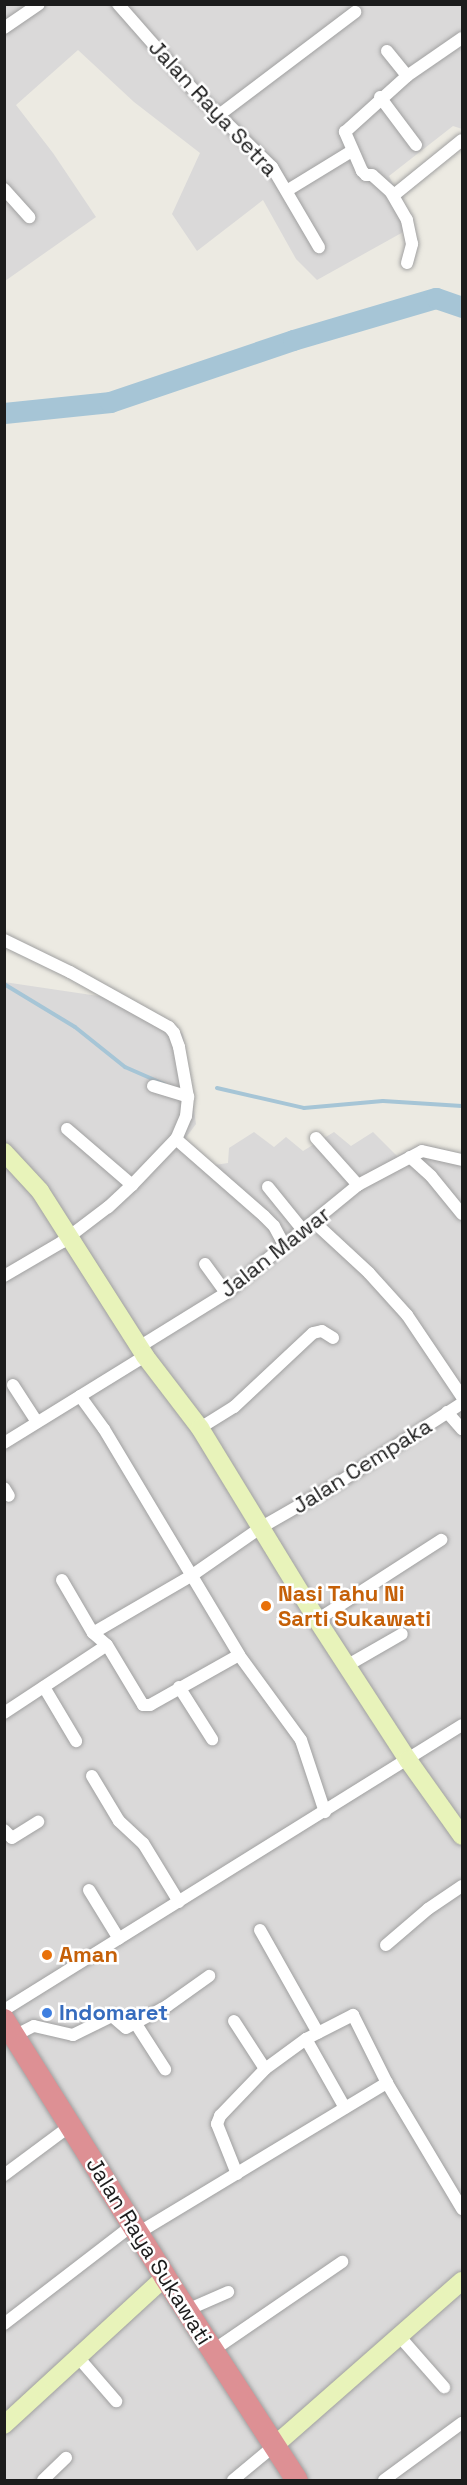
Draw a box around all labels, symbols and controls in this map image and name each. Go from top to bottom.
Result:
street label: Jalan Raya Setra [143,34,283,182]
street label: Jalan Mawar [215,1201,335,1303]
street label: Jalan Cempaka [287,1413,437,1519]
place label: Nasi Tahu Ni Sarti Sukawati [278,1580,431,1632]
marker: Nasi Tahu Ni Sarti Sukawati [259,1599,273,1613]
place label: Aman [59,1942,118,1968]
marker: Aman [40,1948,54,1962]
place label: Indomaret [59,2000,168,2026]
marker: Indomaret [40,2006,54,2020]
street label: Jalan Raya Sukawati [81,2152,217,2350]

